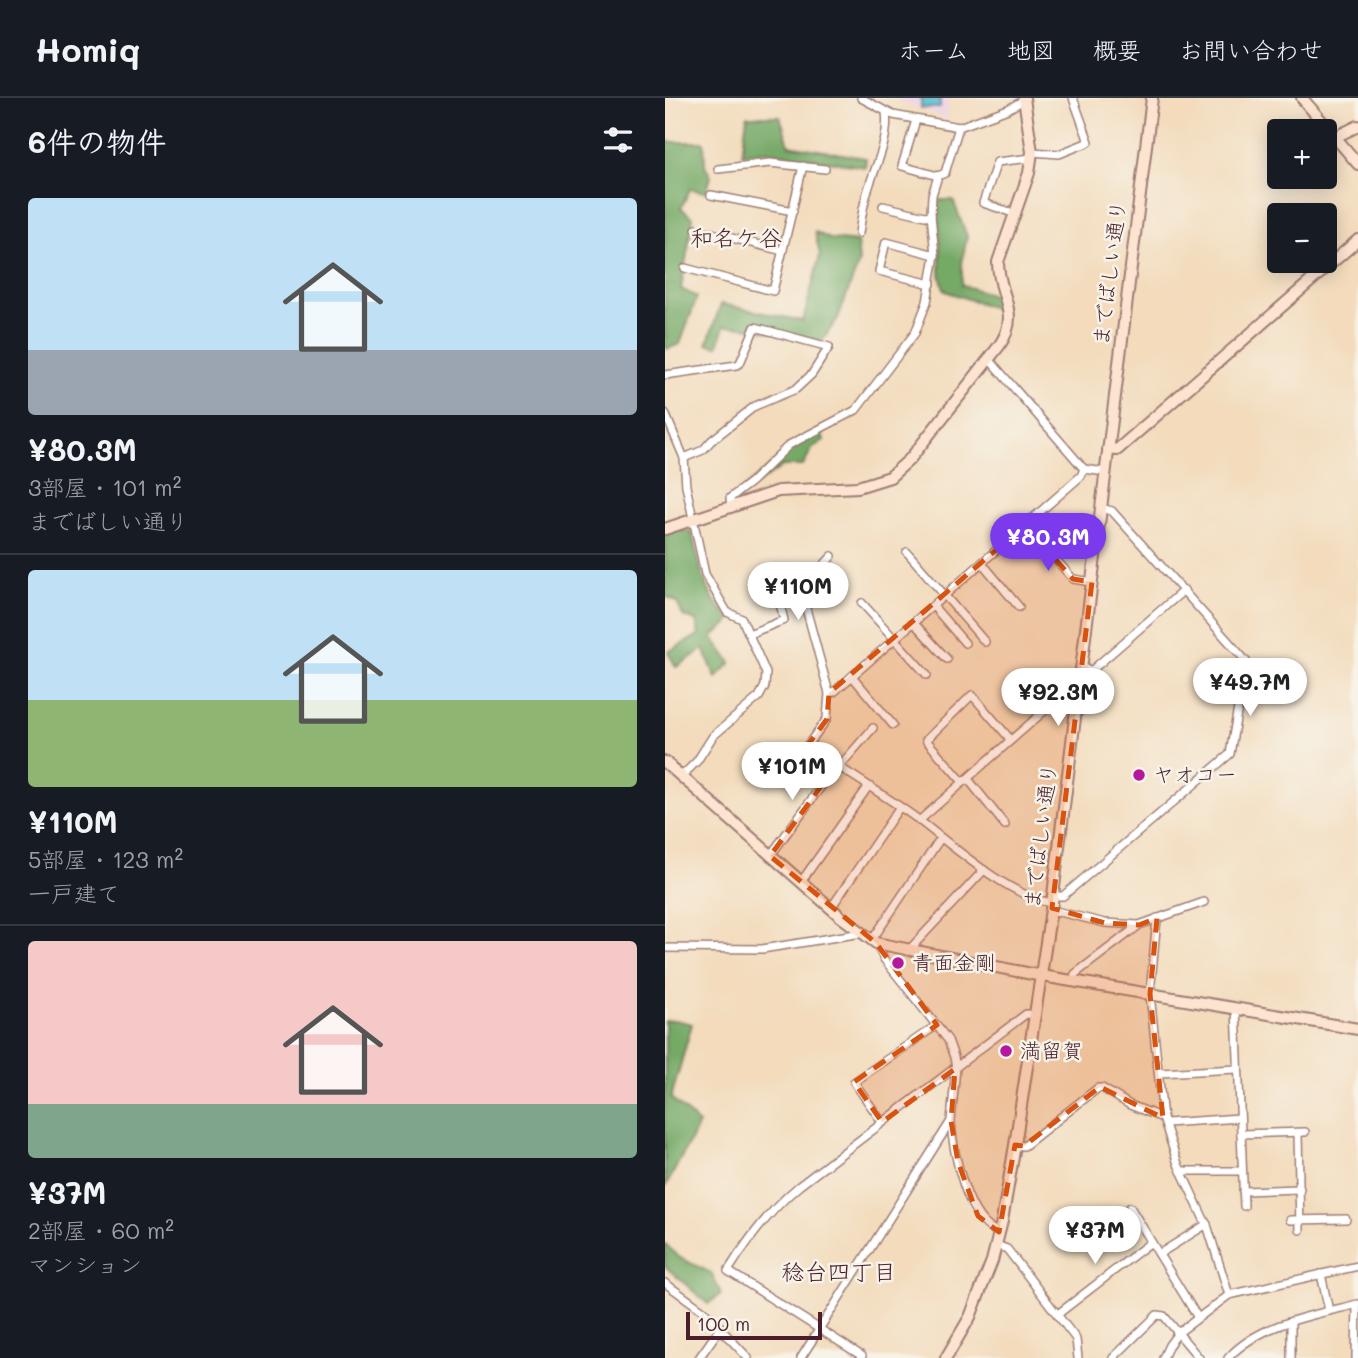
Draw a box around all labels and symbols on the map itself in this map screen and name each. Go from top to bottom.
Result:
street label: までばしい通り [1086,198,1131,347]
district label: 和名ケ谷 [690,222,782,252]
pin: ¥80.3M [991,514,1105,573]
pin: ¥110M [749,562,847,622]
pin: ¥49.7M [1193,658,1307,718]
pin: ¥92.3M [1001,668,1115,728]
pin: ¥101M [743,742,841,802]
place label: ヤオコー [1153,760,1237,787]
street label: までばしい通り [1017,761,1062,910]
marker: ヤオコー [1131,767,1147,783]
place label: 青面金剛 [912,948,996,975]
marker: 青面金剛 [890,955,906,971]
place label: 満留賀 [1020,1036,1083,1063]
marker: 満留賀 [998,1043,1014,1059]
pin: ¥37M [1054,1206,1136,1266]
district label: 稔台四丁目 [782,1256,897,1286]
scale bar [686,1309,823,1341]

